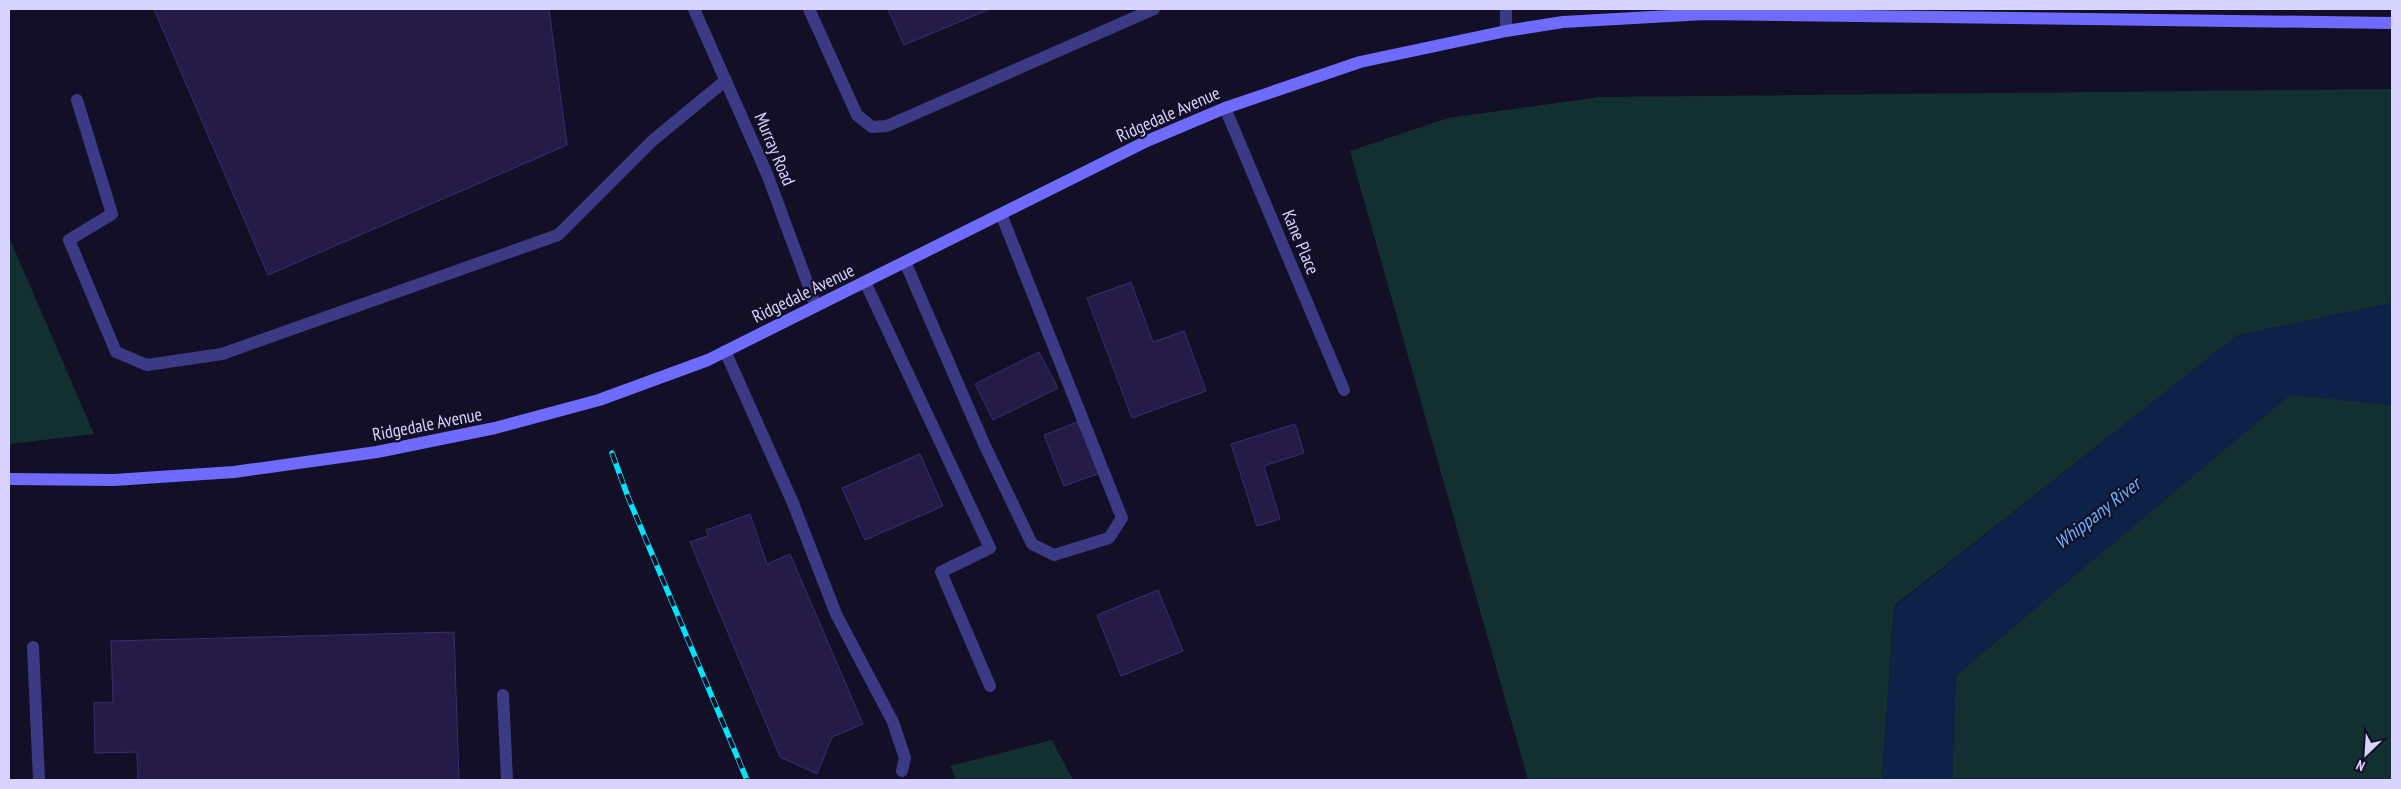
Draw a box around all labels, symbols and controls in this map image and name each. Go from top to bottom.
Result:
street label: Ridgedale Avenue [1113,81,1223,147]
street label: Murray Road [749,109,801,189]
street label: Kane Place [1277,206,1325,278]
street label: Ridgedale Avenue [748,258,858,328]
street label: Ridgedale Avenue [370,402,484,446]
water label: Whippany River [2049,470,2147,554]
north arrow [2341,729,2391,779]
text: N [2353,756,2368,776]

